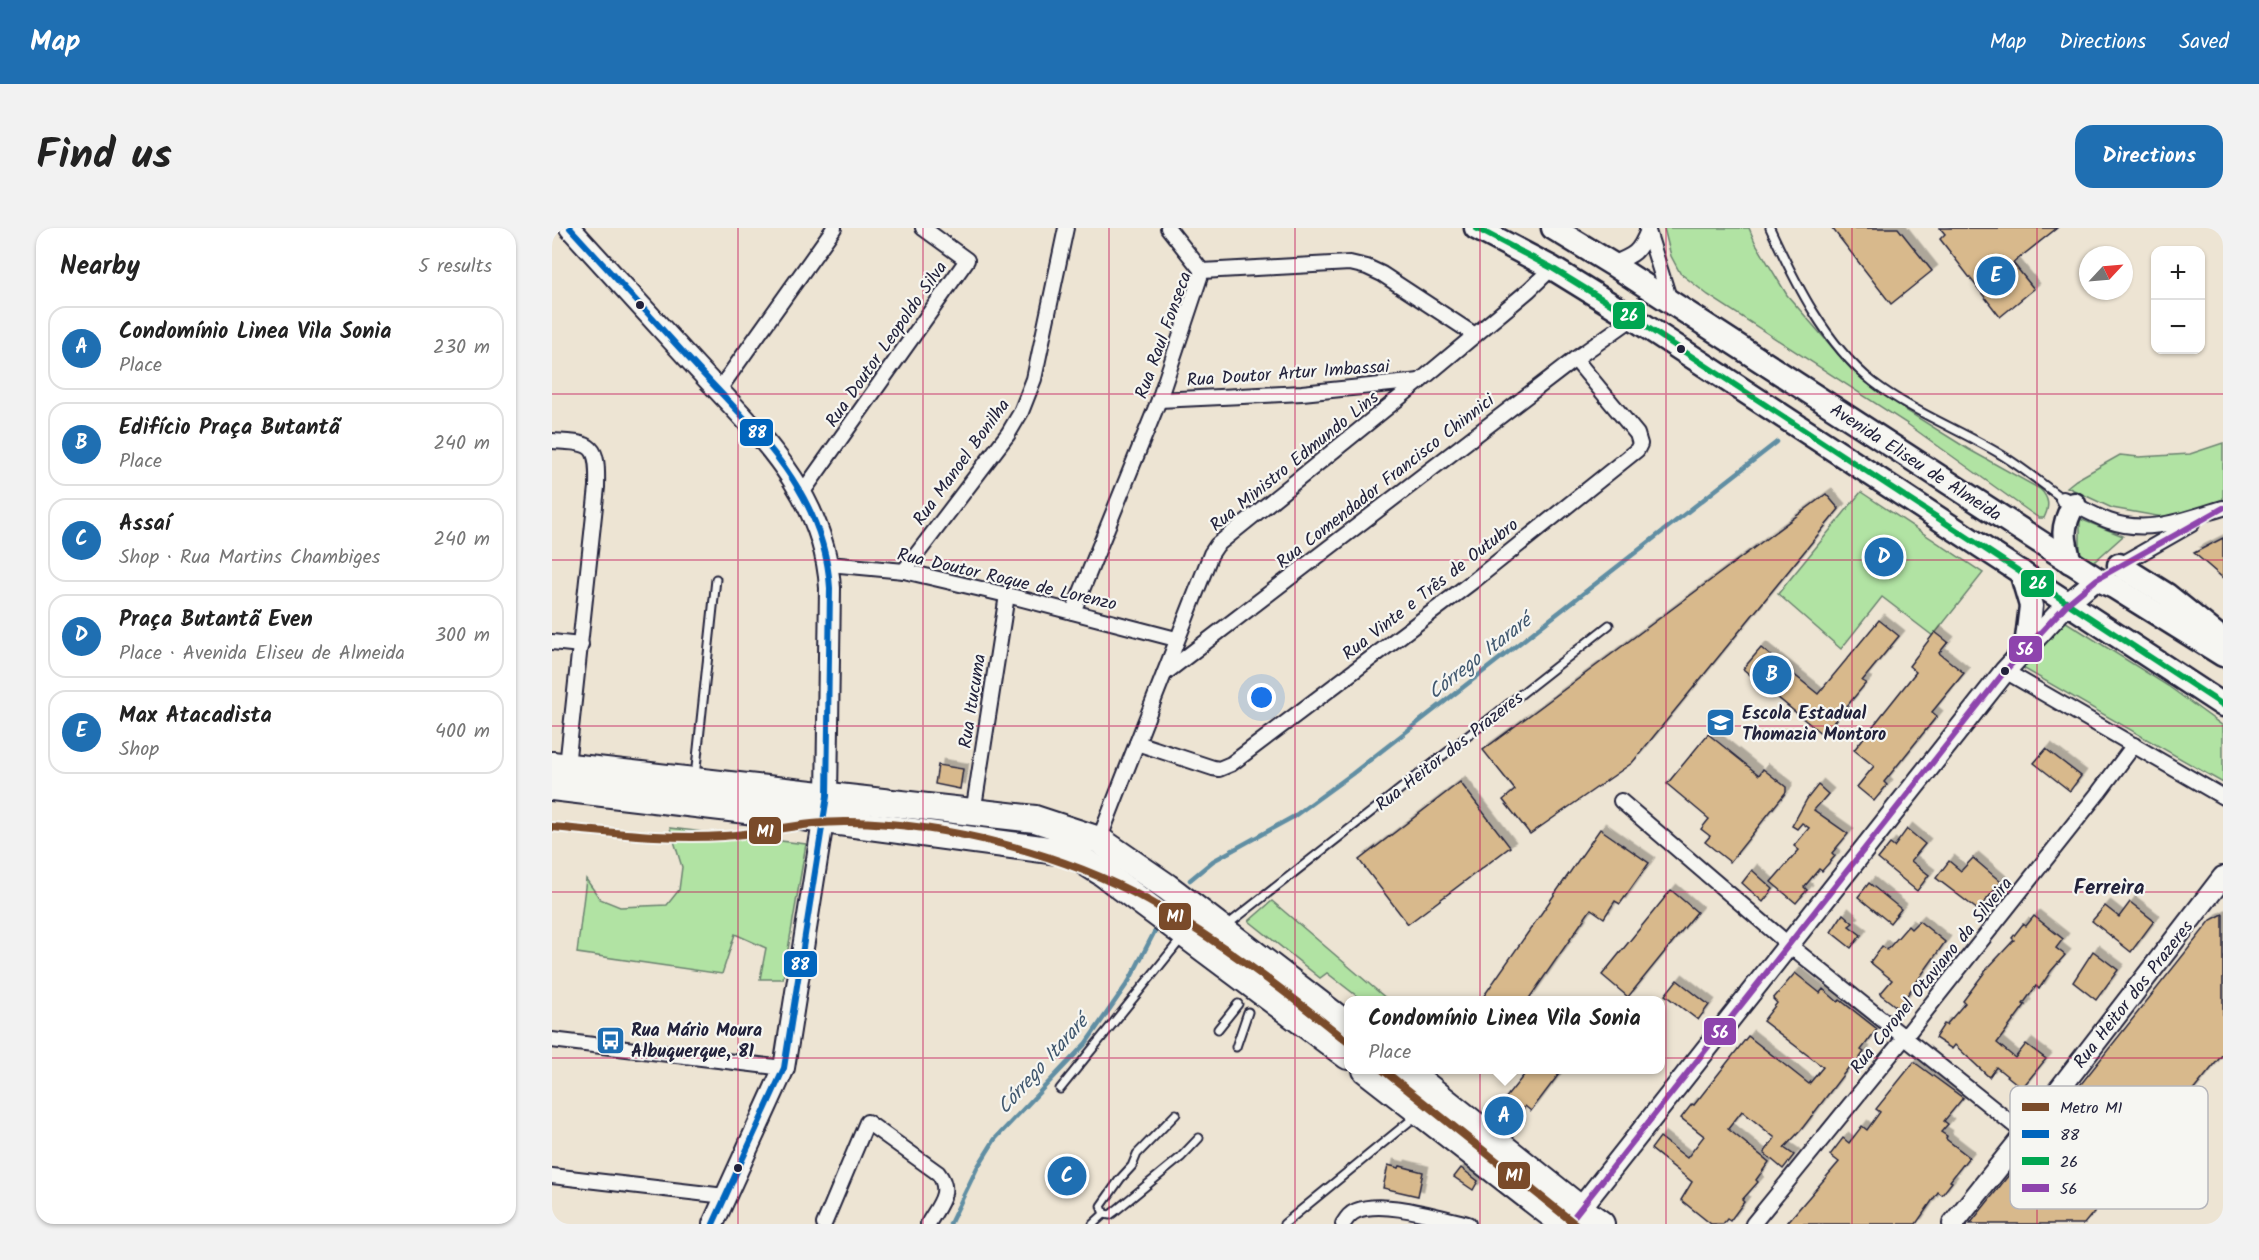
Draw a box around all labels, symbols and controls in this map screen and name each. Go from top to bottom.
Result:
text: Map [30,20,81,65]
text: Map [1990,26,2026,59]
text: Directions [2059,26,2146,59]
text: Saved [2179,26,2229,59]
text: Find us [36,123,172,190]
button: Directions [2075,125,2223,188]
text: Nearby [60,246,140,288]
north arrow [2079,246,2133,300]
map controls [2151,246,2205,354]
button: + [2151,246,2205,300]
text: 5 results [418,251,492,283]
pin: E [1976,254,2016,298]
street label: Rua Doutor Leopoldo Silva [819,256,956,434]
street label: Rua Raul Fonseca [1128,268,1201,403]
unlabelled marker [634,299,646,311]
button: − [2151,300,2205,354]
line badge: 26 [1612,301,1646,330]
text: 26 [1620,304,1638,329]
text: Condomínio Linea Vila Sonia [119,315,391,350]
text: A [75,332,88,364]
text: 230 m [433,332,490,364]
unlabelled marker [1675,343,1687,355]
text: Place [119,350,162,382]
street label: Rua Doutor Artur Imbassai [1186,353,1391,396]
street label: Rua Ministro Edmundo Lins [1204,384,1386,540]
street label: Rua Comendador Francisco Chinnici [1270,387,1502,577]
street label: Rua Manoel Bonilha [906,393,1018,532]
street label: Avenida Eliseu de Almeida [1823,397,2007,530]
text: Edifício Praça Butantã [119,411,340,446]
line badge: 88 [739,418,774,447]
text: 88 [748,421,767,446]
text: B [75,428,88,460]
text: 240 m [433,428,490,460]
text: Place [119,446,162,478]
text: Assaí [119,507,170,542]
street label: Rua Vinte e Três de Outubro [1336,512,1526,669]
text: C [75,524,88,556]
text: 240 m [433,524,490,556]
pin: D [1864,534,1904,580]
street label: Rua Doutor Roque de Lorenzo [894,541,1119,620]
text: Shop · Rua Martins Chambiges [119,542,380,574]
line badge: 26 [2020,569,2055,598]
text: 26 [2029,572,2047,597]
text: Praça Butantã Even [119,603,313,638]
water label: Córrego Itararé [1421,603,1543,709]
text: D [75,620,88,652]
text: 300 m [435,620,490,652]
line badge: 56 [2008,635,2043,663]
text: Place · Avenida Eliseu de Almeida [119,638,405,670]
text: 56 [2016,638,2034,663]
street label: Rua Itucuma [952,652,995,751]
pin: B [1752,652,1792,698]
unlabelled marker [1999,665,2011,677]
your location [1247,683,1276,712]
street label: Rua Heitor dos Prazeres [1369,685,1531,819]
text: Max Atacadista [119,699,272,734]
place label: Escola Estadual Thomazia Montoro [1742,700,1886,750]
school or university icon: Escola Estadual Thomazia Montoro [1705,707,1737,739]
text: E [76,716,87,748]
text: 400 m [435,716,490,748]
text: Shop [119,734,159,766]
line badge: M1 [748,816,782,845]
text: M1 [757,820,774,845]
street label: Rua Coronel Otaviano da Silveira [1843,871,2021,1081]
district label: Ferreira [2074,872,2145,905]
line badge: M1 [1158,902,1192,931]
text: M1 [1167,905,1184,930]
street label: Rua Heitor dos Prazeres [2067,914,2202,1075]
line badge: 88 [783,950,818,978]
text: 88 [791,953,810,978]
popup [1344,996,1665,1074]
text: Condomínio Linea Vila Sonia [1368,1002,1641,1037]
water label: Córrego Itararé [990,1004,1101,1122]
place label: Rua Mário Moura Albuquerque, 81 [631,1017,762,1067]
line badge: 56 [1703,1017,1737,1046]
text: 56 [1711,1021,1729,1046]
bus stop icon: Rua Mário Moura Albuquerque, 81 [594,1024,626,1056]
text: Place [1368,1037,1411,1069]
legend [2010,1086,2208,1209]
pin: A [1484,1094,1524,1138]
text: Metro M1 [2060,1096,2123,1121]
text: 88 [2060,1123,2080,1148]
text: 26 [2060,1150,2078,1175]
pin: C [1048,1154,1086,1198]
line badge: M1 [1497,1161,1531,1190]
unlabelled marker [732,1162,744,1174]
text: M1 [1506,1164,1523,1189]
text: 56 [2060,1177,2078,1202]

